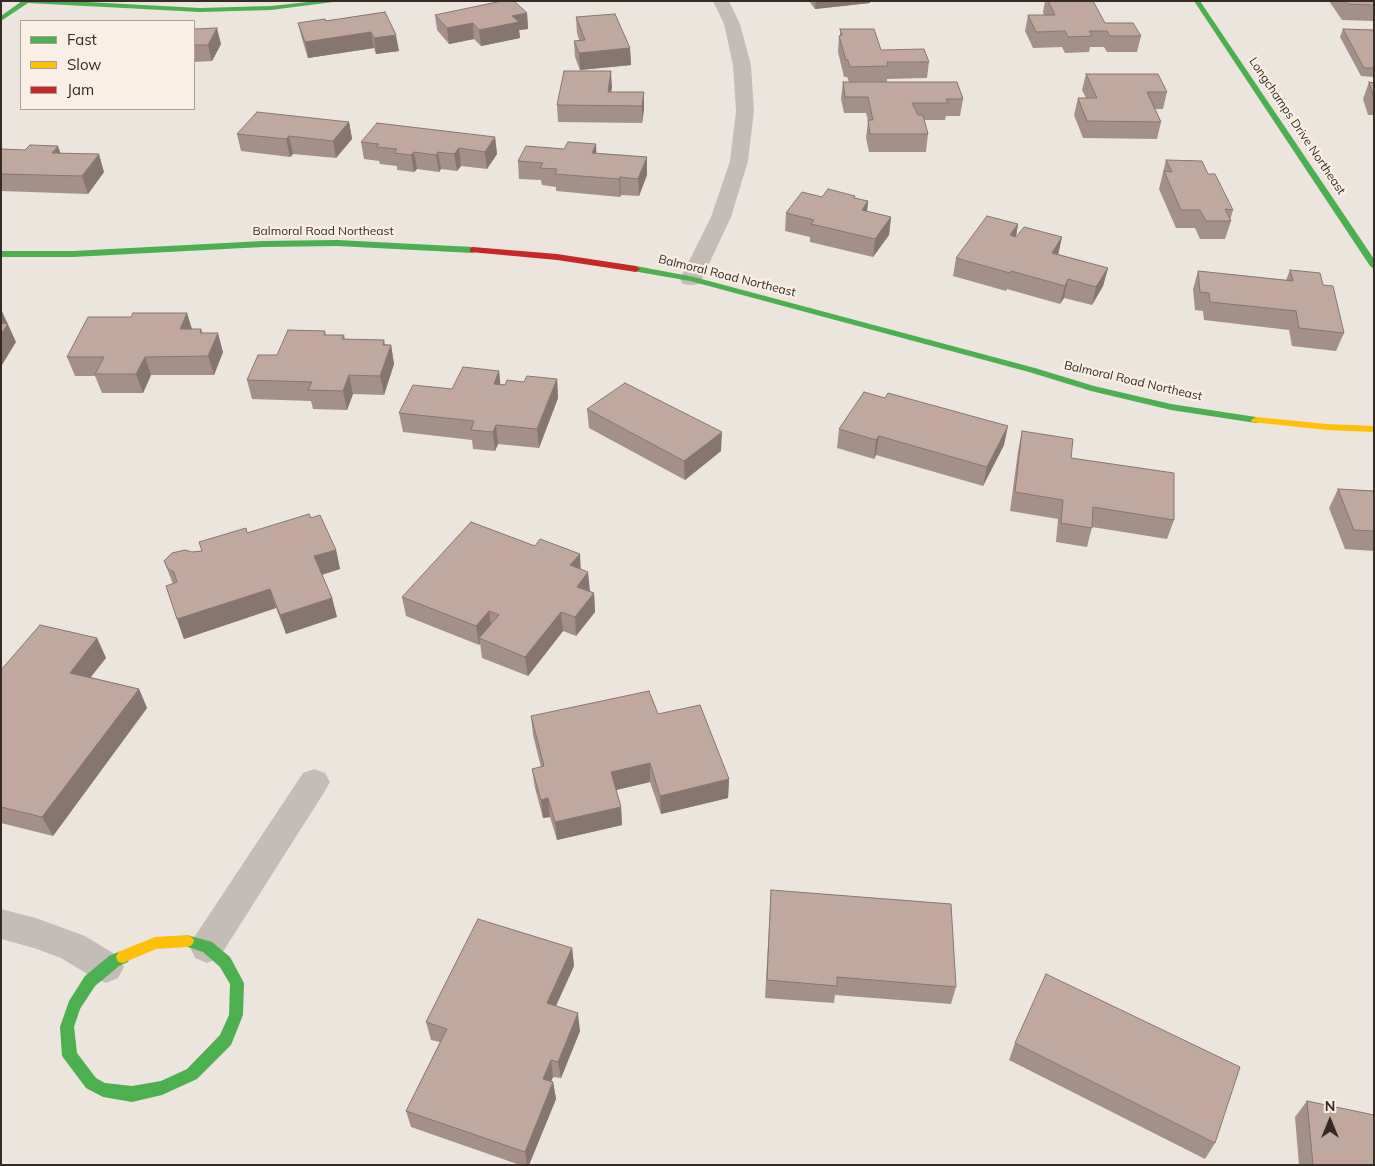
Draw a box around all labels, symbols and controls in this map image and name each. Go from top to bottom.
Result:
legend [20,20,195,110]
text: Fast [67,30,97,49]
text: Slow [67,55,101,74]
street label: Longchamps Drive Northeast [1246,55,1348,197]
text: Jam [67,80,94,99]
street label: Balmoral Road Northeast [252,224,394,238]
street label: Balmoral Road Northeast [657,252,797,300]
street label: Balmoral Road Northeast [1063,358,1203,404]
north arrow [1305,1096,1355,1146]
text: N [1325,1097,1335,1115]

